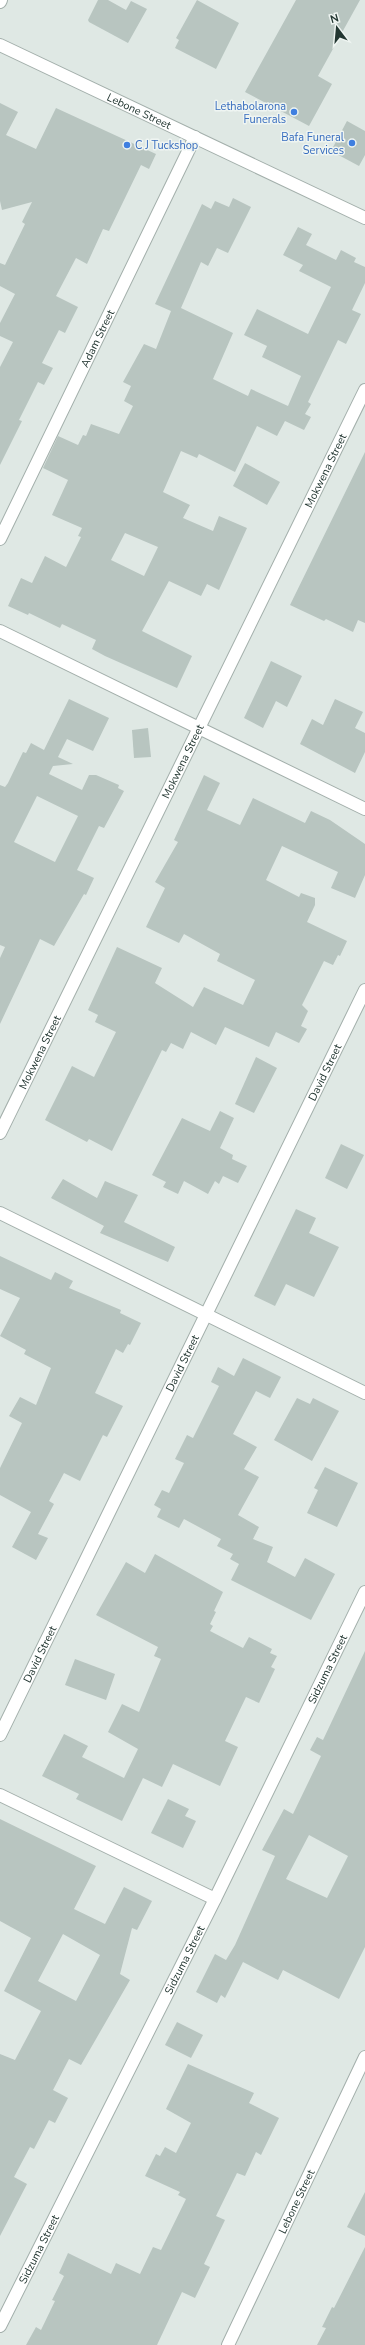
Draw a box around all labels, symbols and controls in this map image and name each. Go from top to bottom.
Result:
north arrow [317,8,357,48]
text: N [328,11,340,27]
street label: Lebone Street [104,90,174,133]
place label: Lethabolarona Funerals [215,99,286,127]
marker: Lethabolarona Funerals [289,107,299,117]
place label: Bafa Funeral Services [281,130,345,158]
place label: C J Tuckshop [135,138,198,153]
marker: Bafa Funeral Services [347,138,357,148]
marker: C J Tuckshop [122,140,132,150]
street label: Adam Street [77,307,118,370]
street label: Mokwena Street [301,431,350,510]
street label: Mokwena Street [158,722,208,801]
street label: Mokwena Street [16,1013,65,1092]
street label: David Street [305,1041,345,1103]
street label: David Street [162,1332,203,1394]
street label: David Street [20,1623,60,1685]
street label: Sidzuma Street [305,1632,351,1706]
street label: Sidzuma Street [161,1923,208,1997]
street label: Lebone Street [275,2167,318,2236]
street label: Sidzuma Street [16,2212,63,2286]

